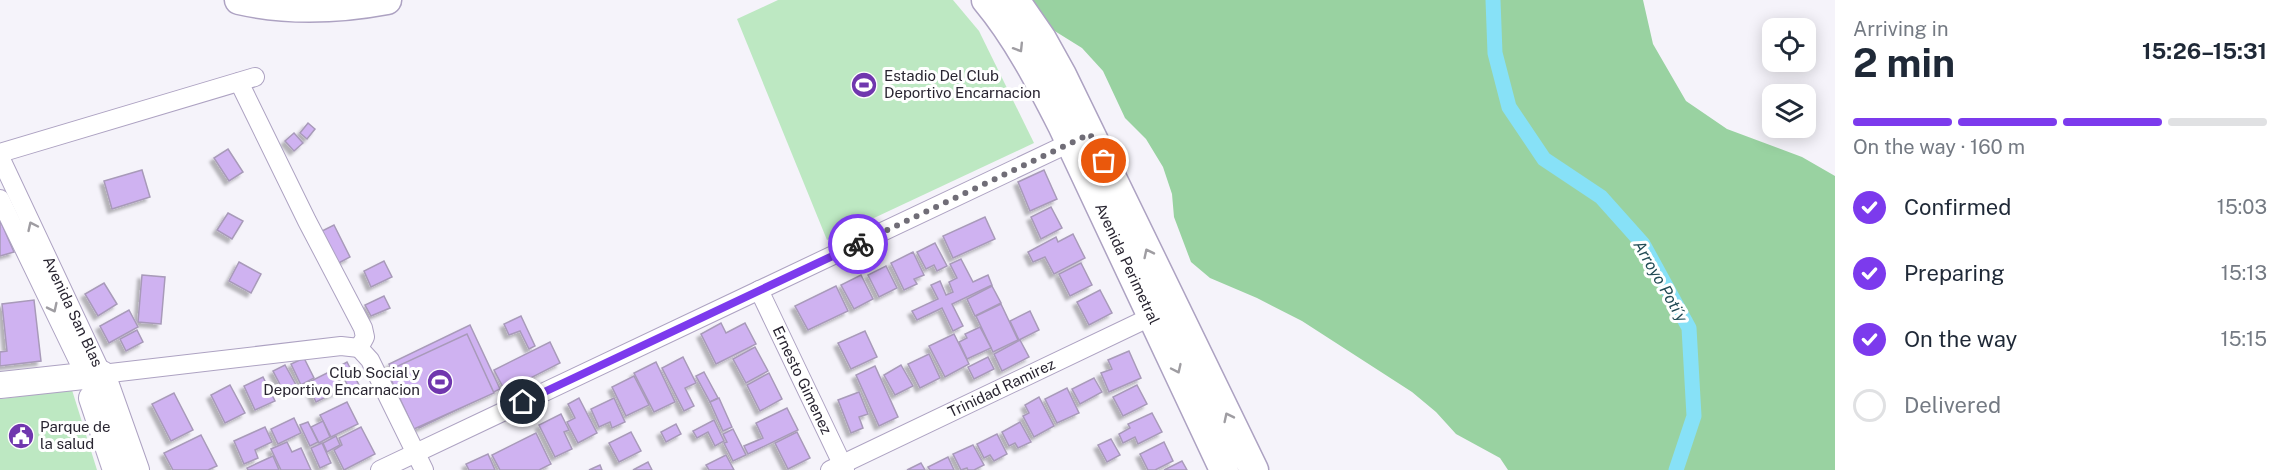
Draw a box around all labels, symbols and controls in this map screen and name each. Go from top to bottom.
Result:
text: Arriving in [1853,17,1948,41]
map controls [1762,18,1816,138]
button: locate [1762,18,1816,72]
text: 15:26–15:31 [2142,38,2267,64]
text: 2 min [1853,40,1955,86]
one-way arrow [1011,42,1023,52]
place label: Estadio Del Club Deportivo Encarnacion [884,67,1041,101]
sports icon: Estadio Del Club Deportivo Encarnacion [849,70,879,100]
button: layers [1762,84,1816,138]
pin [1078,135,1129,186]
text: On the way · 160 m [1853,135,2025,159]
icon: bag [1087,144,1120,177]
icon: check [1853,191,1886,224]
text: Confirmed [1904,194,2011,220]
text: 15:03 [2217,195,2267,219]
street label: Avenida Perimetral [1092,200,1163,327]
courier [828,214,888,274]
one-way arrow [28,221,40,232]
icon: bike [842,228,875,261]
water label: Arroyo Poti´y [1629,237,1692,326]
one-way arrow [1144,249,1155,260]
street label: Avenida San Blas [40,254,106,369]
icon: check [1853,257,1886,290]
text: Preparing [1904,260,2005,286]
text: 15:13 [2221,261,2267,285]
one-way arrow [45,302,57,313]
street label: Ernesto Gimenez [770,323,836,437]
icon: check [1853,323,1886,356]
text: On the way [1904,326,2017,352]
text: 15:15 [2221,327,2267,351]
street label: Trinidad Ramirez [945,355,1058,421]
one-way arrow [1169,363,1181,374]
place label: Club Social y Deportivo Encarnacion [263,364,420,398]
sports icon: Club Social y Deportivo Encarnacion [425,367,455,397]
pin [497,376,548,427]
icon: home [506,385,539,418]
text: Delivered [1904,392,2001,418]
one-way arrow [1224,413,1235,424]
place label: Parque de la salud [40,418,110,452]
public building icon: Parque de la salud [6,421,36,451]

